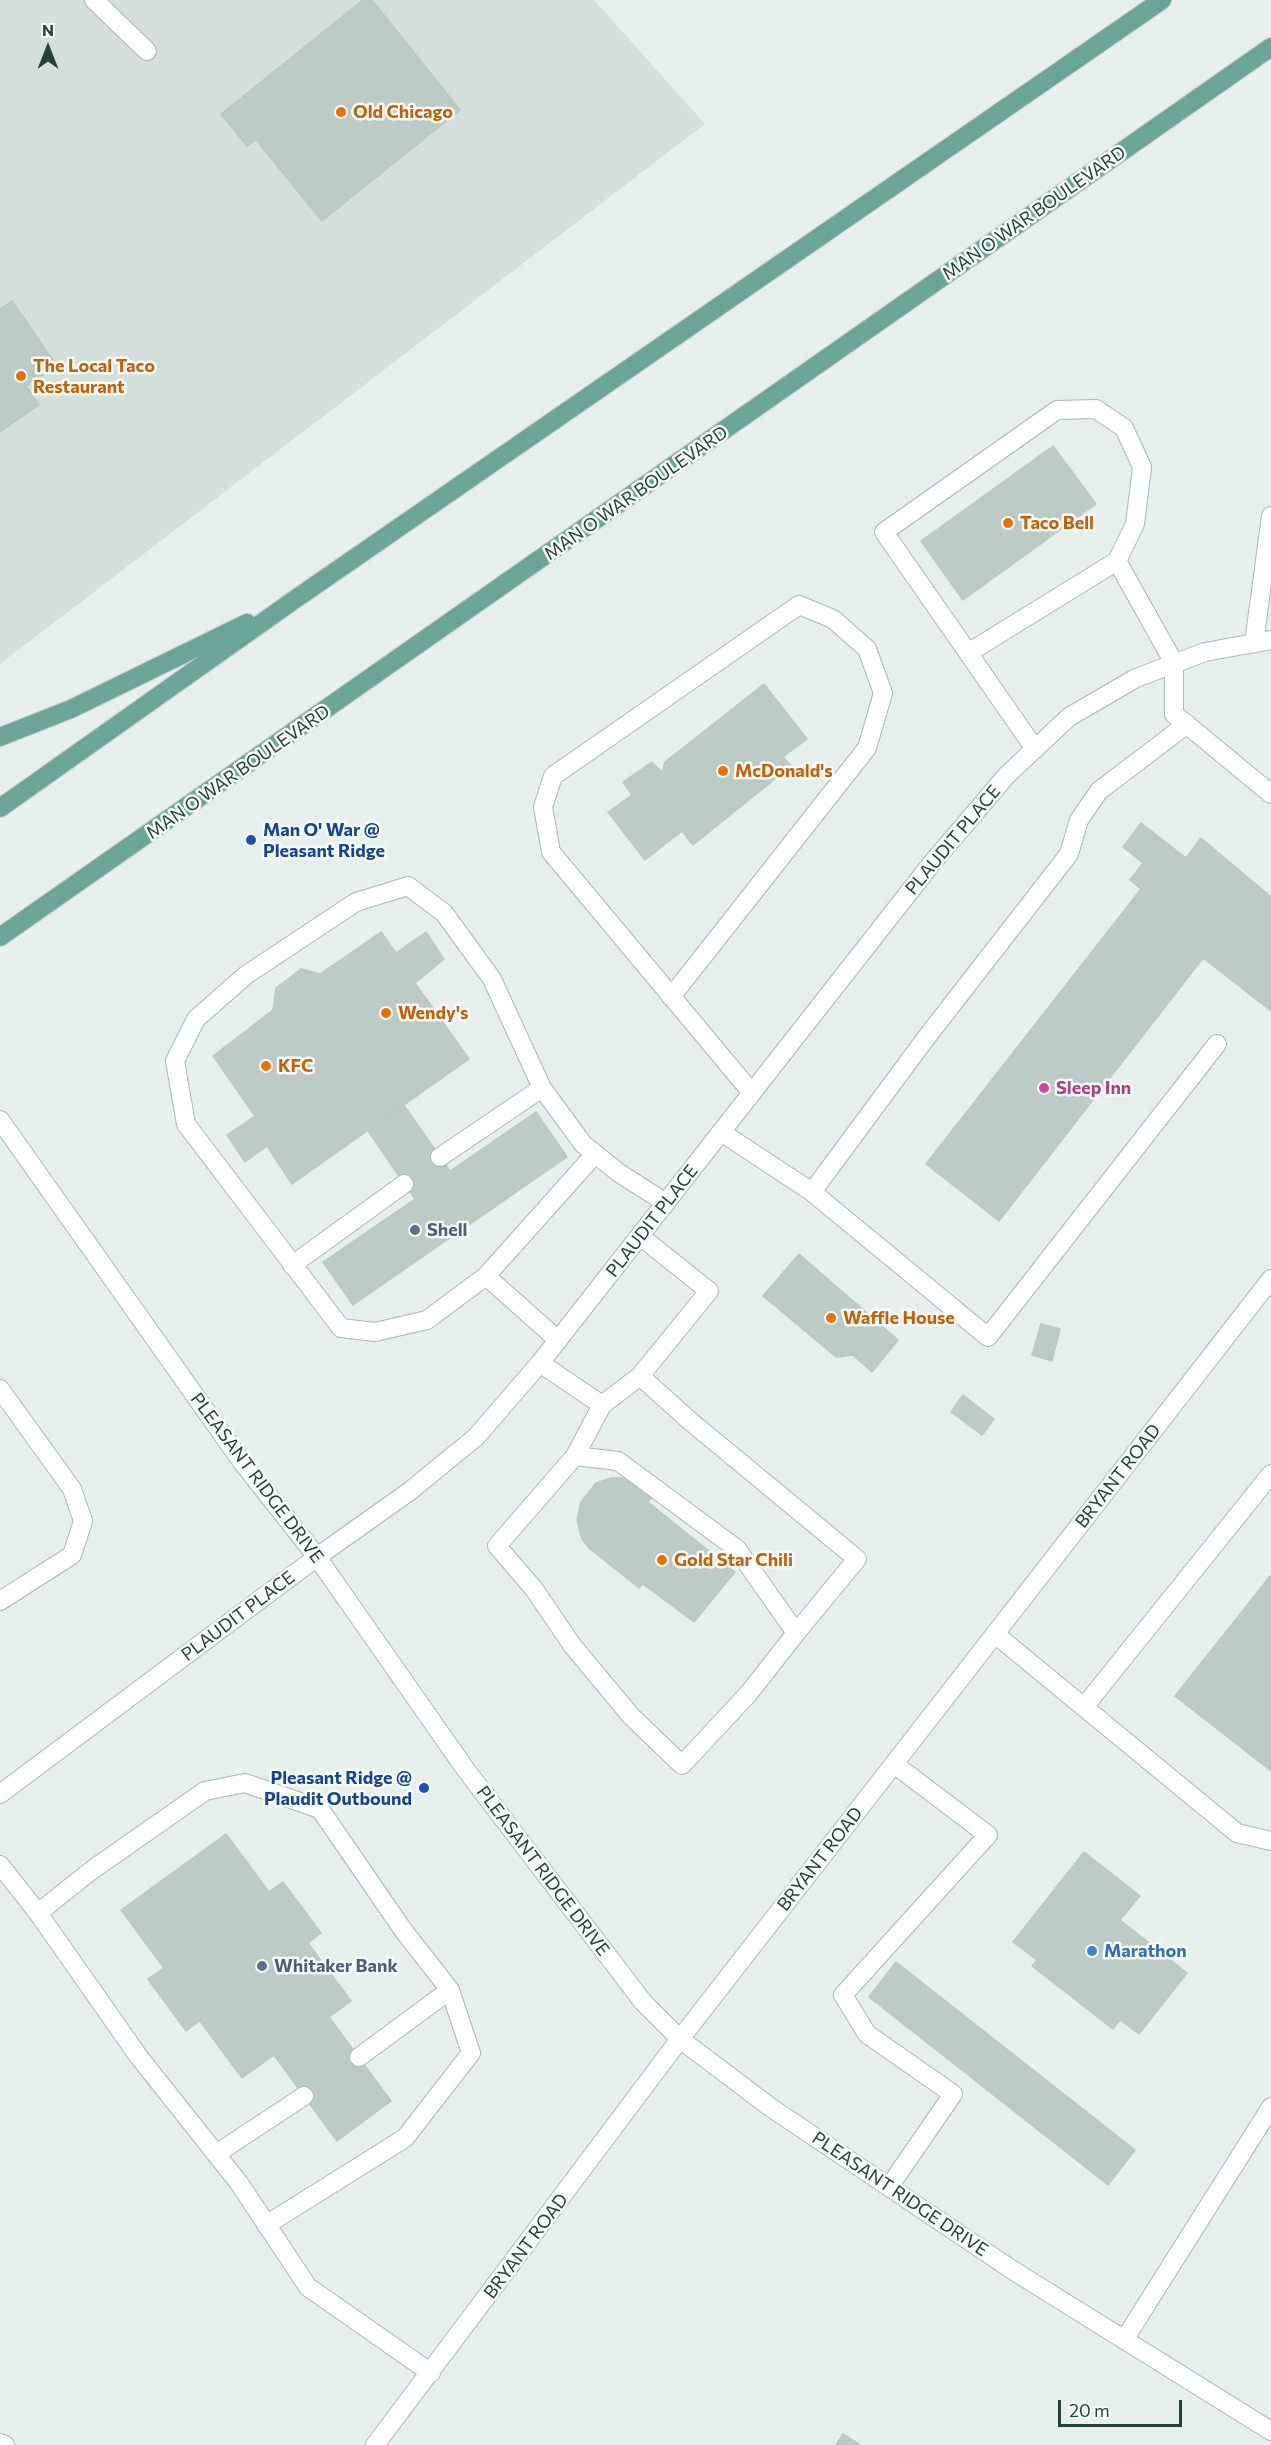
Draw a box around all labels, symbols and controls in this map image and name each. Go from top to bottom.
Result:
north arrow [18,18,78,78]
text: N [42,20,54,39]
place label: Old Chicago [353,101,453,123]
marker: Old Chicago [334,105,348,119]
street label: MAN O WAR BOULEVARD [938,141,1130,285]
place label: The Local Taco Restaurant [33,355,155,398]
marker: The Local Taco Restaurant [14,369,28,383]
street label: MAN O WAR BOULEVARD [540,421,732,565]
place label: Taco Bell [1020,512,1094,534]
marker: Taco Bell [1001,516,1015,530]
street label: MAN O WAR BOULEVARD [142,700,334,844]
place label: McDonald's [735,760,833,782]
marker: McDonald's [716,764,730,778]
street label: PLAUDIT PLACE [901,781,1005,899]
place label: Man O' War @ Pleasant Ridge [263,819,385,862]
marker: Man O' War @ Pleasant Ridge [244,833,258,847]
place label: Wendy's [398,1002,468,1024]
marker: Wendy's [379,1006,393,1020]
place label: KFC [278,1055,313,1077]
marker: KFC [259,1059,273,1073]
place label: Sleep Inn [1056,1077,1131,1099]
marker: Sleep Inn [1037,1081,1051,1095]
street label: PLAUDIT PLACE [602,1161,702,1281]
place label: Shell [427,1219,468,1241]
marker: Shell [408,1223,422,1237]
place label: Waffle House [843,1307,955,1329]
marker: Waffle House [824,1311,838,1325]
street label: PLEASANT RIDGE DRIVE [186,1389,328,1567]
street label: BRYANT ROAD [1071,1420,1165,1532]
place label: Gold Star Chili [674,1549,793,1571]
marker: Gold Star Chili [655,1553,669,1567]
street label: PLAUDIT PLACE [177,1566,299,1666]
place label: Pleasant Ridge @ Plaudit Outbound [264,1767,412,1810]
marker: Pleasant Ridge @ Plaudit Outbound [417,1781,431,1795]
street label: PLEASANT RIDGE DRIVE [472,1782,614,1960]
street label: BRYANT ROAD [773,1803,867,1915]
place label: Marathon [1104,1940,1187,1962]
marker: Marathon [1085,1944,1099,1958]
place label: Whitaker Bank [274,1955,398,1977]
marker: Whitaker Bank [255,1959,269,1973]
street label: PLEASANT RIDGE DRIVE [808,2127,992,2261]
street label: BRYANT ROAD [479,2189,573,2303]
scale bar [1061,2388,1186,2426]
text: 20 m [1069,2399,1110,2421]

